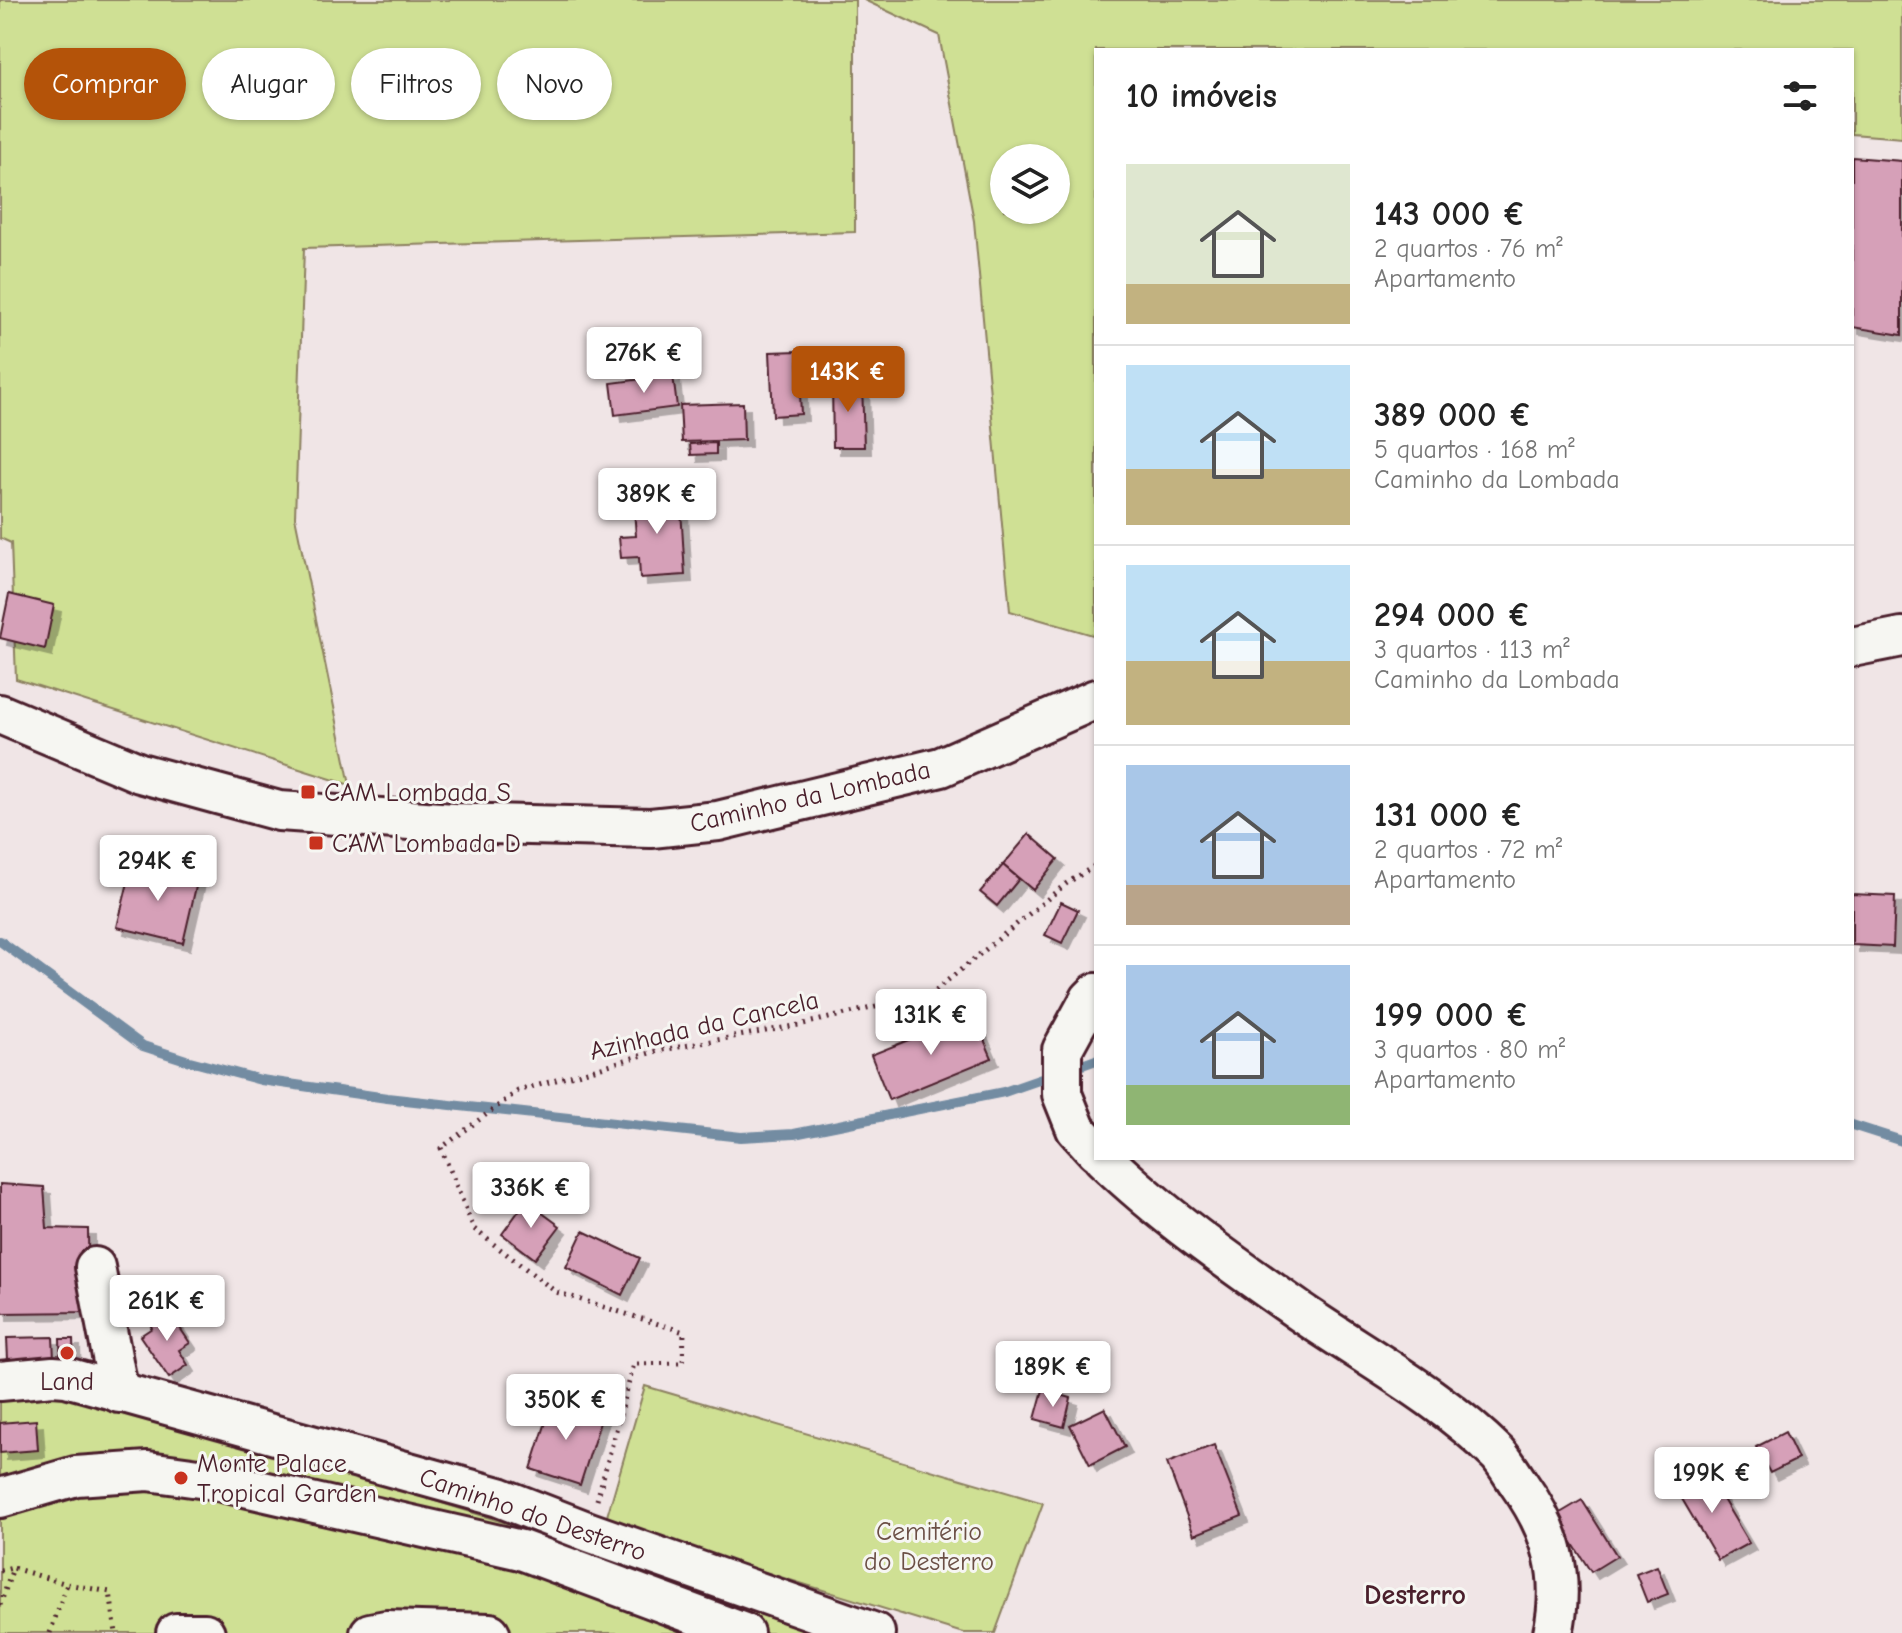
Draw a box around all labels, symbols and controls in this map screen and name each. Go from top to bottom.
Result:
chip: Comprar [24,48,186,120]
chip: Alugar [202,48,335,120]
chip: Filtros [351,48,481,120]
chip: Novo [497,48,612,120]
icon: filters [1778,74,1822,118]
text: 10 imóveis [1126,76,1277,116]
map controls [990,144,1070,224]
button: layers [990,144,1070,224]
text: 143 000 € [1374,194,1526,234]
icon: home [1190,196,1286,292]
text: 2 quartos · 76 m² [1374,234,1563,264]
text: Apartamento [1374,264,1516,294]
pin: 276K € [579,327,709,395]
text: 276K € [605,338,683,368]
pin: 143K € [783,346,913,414]
text: 143K € [810,357,886,387]
text: 389 000 € [1374,395,1532,435]
icon: home [1190,397,1286,493]
text: 5 quartos · 168 m² [1374,435,1575,465]
text: Caminho da Lombada [1374,465,1620,495]
pin: 389K € [592,468,722,536]
text: 389K € [616,479,698,509]
text: 294 000 € [1374,595,1531,635]
icon: home [1190,597,1286,693]
text: 3 quartos · 113 m² [1374,635,1570,665]
text: Caminho da Lombada [1374,665,1620,695]
street label: Caminho da Lombada [687,755,933,839]
place label: CAM Lombada S [324,778,511,808]
marker: CAM Lombada S [299,783,317,801]
text: 131 000 € [1374,795,1523,835]
icon: home [1190,797,1286,893]
place label: CAM Lombada D [332,829,521,859]
marker: CAM Lombada D [307,834,325,852]
pin: 294K € [93,835,223,903]
text: 2 quartos · 72 m² [1374,835,1562,865]
text: 294K € [118,846,198,876]
text: Apartamento [1374,865,1516,895]
street label: Azinhada da Cancela [587,985,822,1067]
pin: 131K € [866,989,996,1057]
text: 199 000 € [1374,995,1529,1035]
icon: home [1190,997,1286,1093]
text: 131K € [893,1000,969,1030]
text: 3 quartos · 80 m² [1374,1035,1565,1065]
text: Apartamento [1374,1065,1516,1095]
pin: 336K € [466,1162,596,1230]
text: 336K € [490,1173,572,1203]
pin: 261K € [102,1275,232,1343]
text: 261K € [128,1286,206,1316]
pin: 189K € [988,1341,1118,1409]
marker: Land [58,1344,76,1362]
text: 189K € [1014,1352,1092,1382]
place label: Land [40,1367,94,1397]
pin: 350K € [501,1374,631,1442]
text: 350K € [524,1385,608,1415]
pin: 199K € [1647,1447,1777,1515]
place label: Monte Palace Tropical Garden [197,1449,377,1509]
text: 199K € [1672,1458,1752,1488]
street label: Caminho do Desterro [415,1462,650,1568]
marker: Monte Palace Tropical Garden [172,1469,190,1487]
park label: Cemitério do Desterro [864,1517,994,1577]
district label: Desterro [1364,1579,1466,1611]

